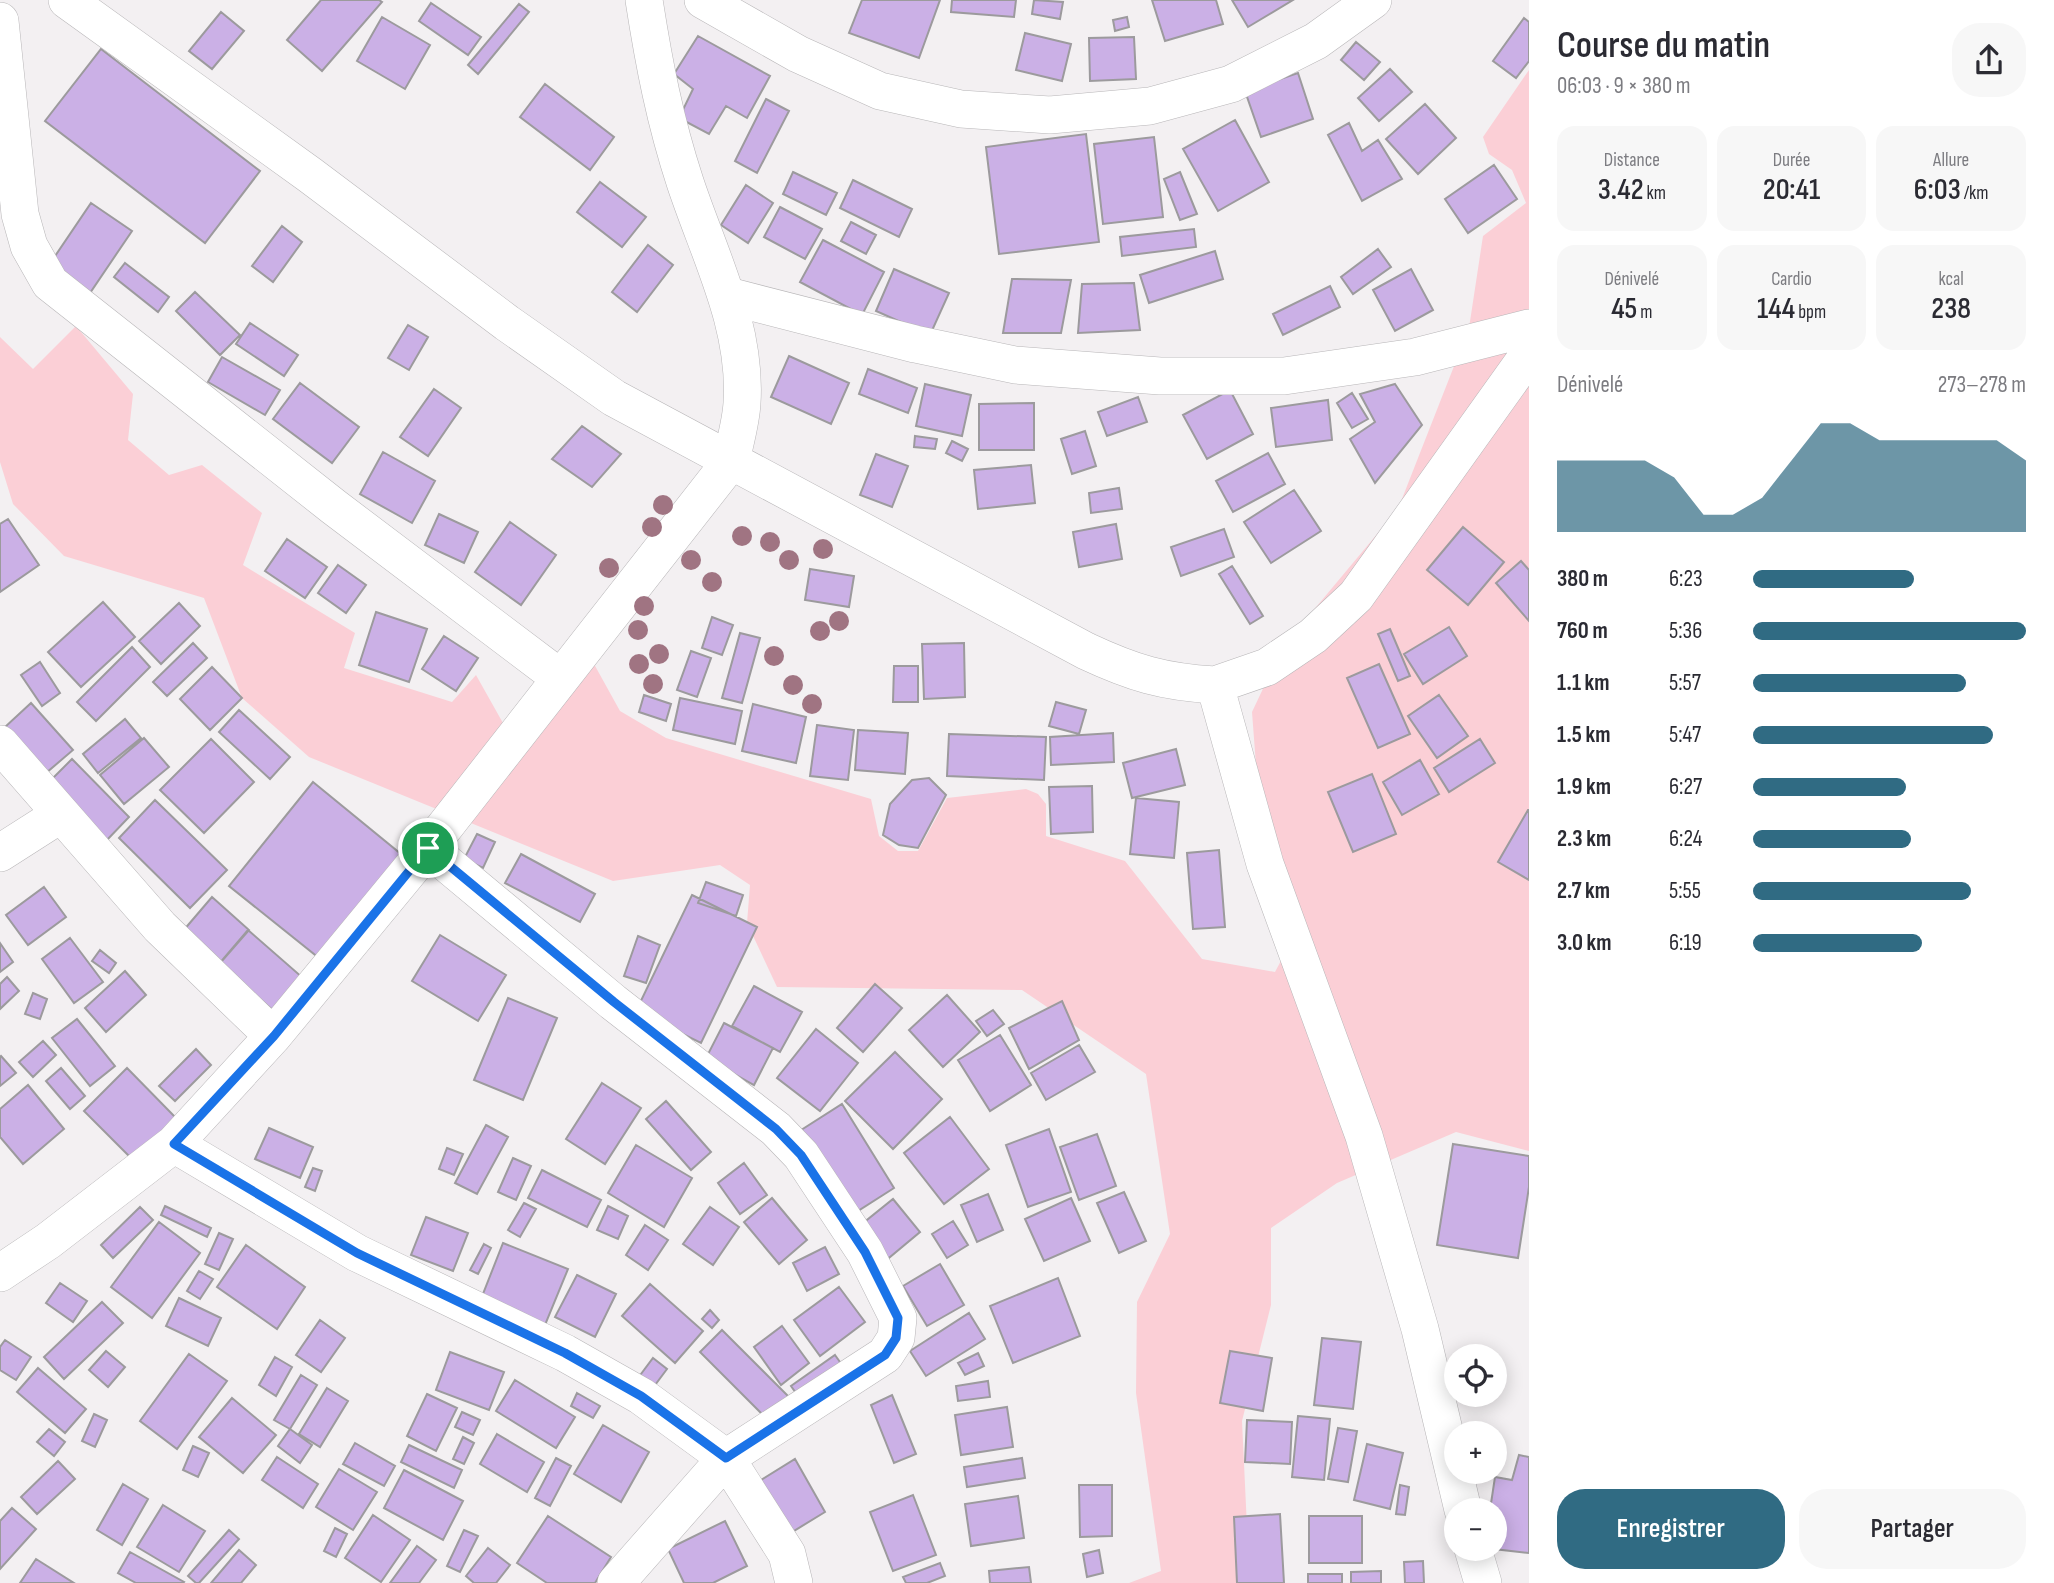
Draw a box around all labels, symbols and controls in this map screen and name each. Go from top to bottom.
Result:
text: Course du matin [1557,23,1770,68]
button: share [1952,23,2026,97]
text: 06:03 · 9 × 380 m [1557,72,1691,100]
text: Distance [1604,149,1660,172]
text: Durée [1773,149,1810,172]
text: Allure [1933,149,1969,172]
text: 3.42 [1598,172,1643,208]
text: 20:41 [1763,172,1820,208]
text: 6:03 [1914,172,1961,208]
text: km [1643,182,1666,205]
text: /km [1961,182,1989,205]
text: Dénivelé [1604,268,1659,291]
text: Cardio [1771,268,1812,291]
text: kcal [1939,268,1964,291]
text: 45 [1611,291,1637,327]
text: 144 [1757,291,1795,327]
text: 238 [1931,291,1971,327]
text: m [1637,301,1653,324]
text: bpm [1795,301,1826,324]
text: Dénivelé [1557,371,1623,399]
text: 273–278 m [1938,371,2026,399]
text: 380 m [1557,565,1608,593]
text: 6:23 [1669,565,1703,593]
text: 760 m [1557,617,1608,645]
text: 5:36 [1669,617,1702,645]
text: 1.1 km [1557,669,1610,697]
text: 5:57 [1669,669,1701,697]
text: 1.5 km [1557,721,1610,749]
text: 5:47 [1669,721,1701,749]
text: 1.9 km [1557,773,1611,801]
text: 6:27 [1669,773,1702,801]
pin [398,818,458,878]
text: 2.3 km [1557,825,1611,853]
text: 6:24 [1669,825,1702,853]
icon: arrive [409,829,447,867]
text: 2.7 km [1557,877,1610,905]
text: 5:55 [1669,877,1701,905]
text: 3.0 km [1557,929,1612,957]
text: 6:19 [1669,929,1702,957]
map controls [1444,1344,1507,1561]
button: locate [1444,1344,1507,1407]
button: + [1444,1421,1507,1484]
button: Enregistrer [1557,1489,1785,1569]
button: Partager [1799,1489,2026,1569]
button: − [1444,1498,1507,1561]

